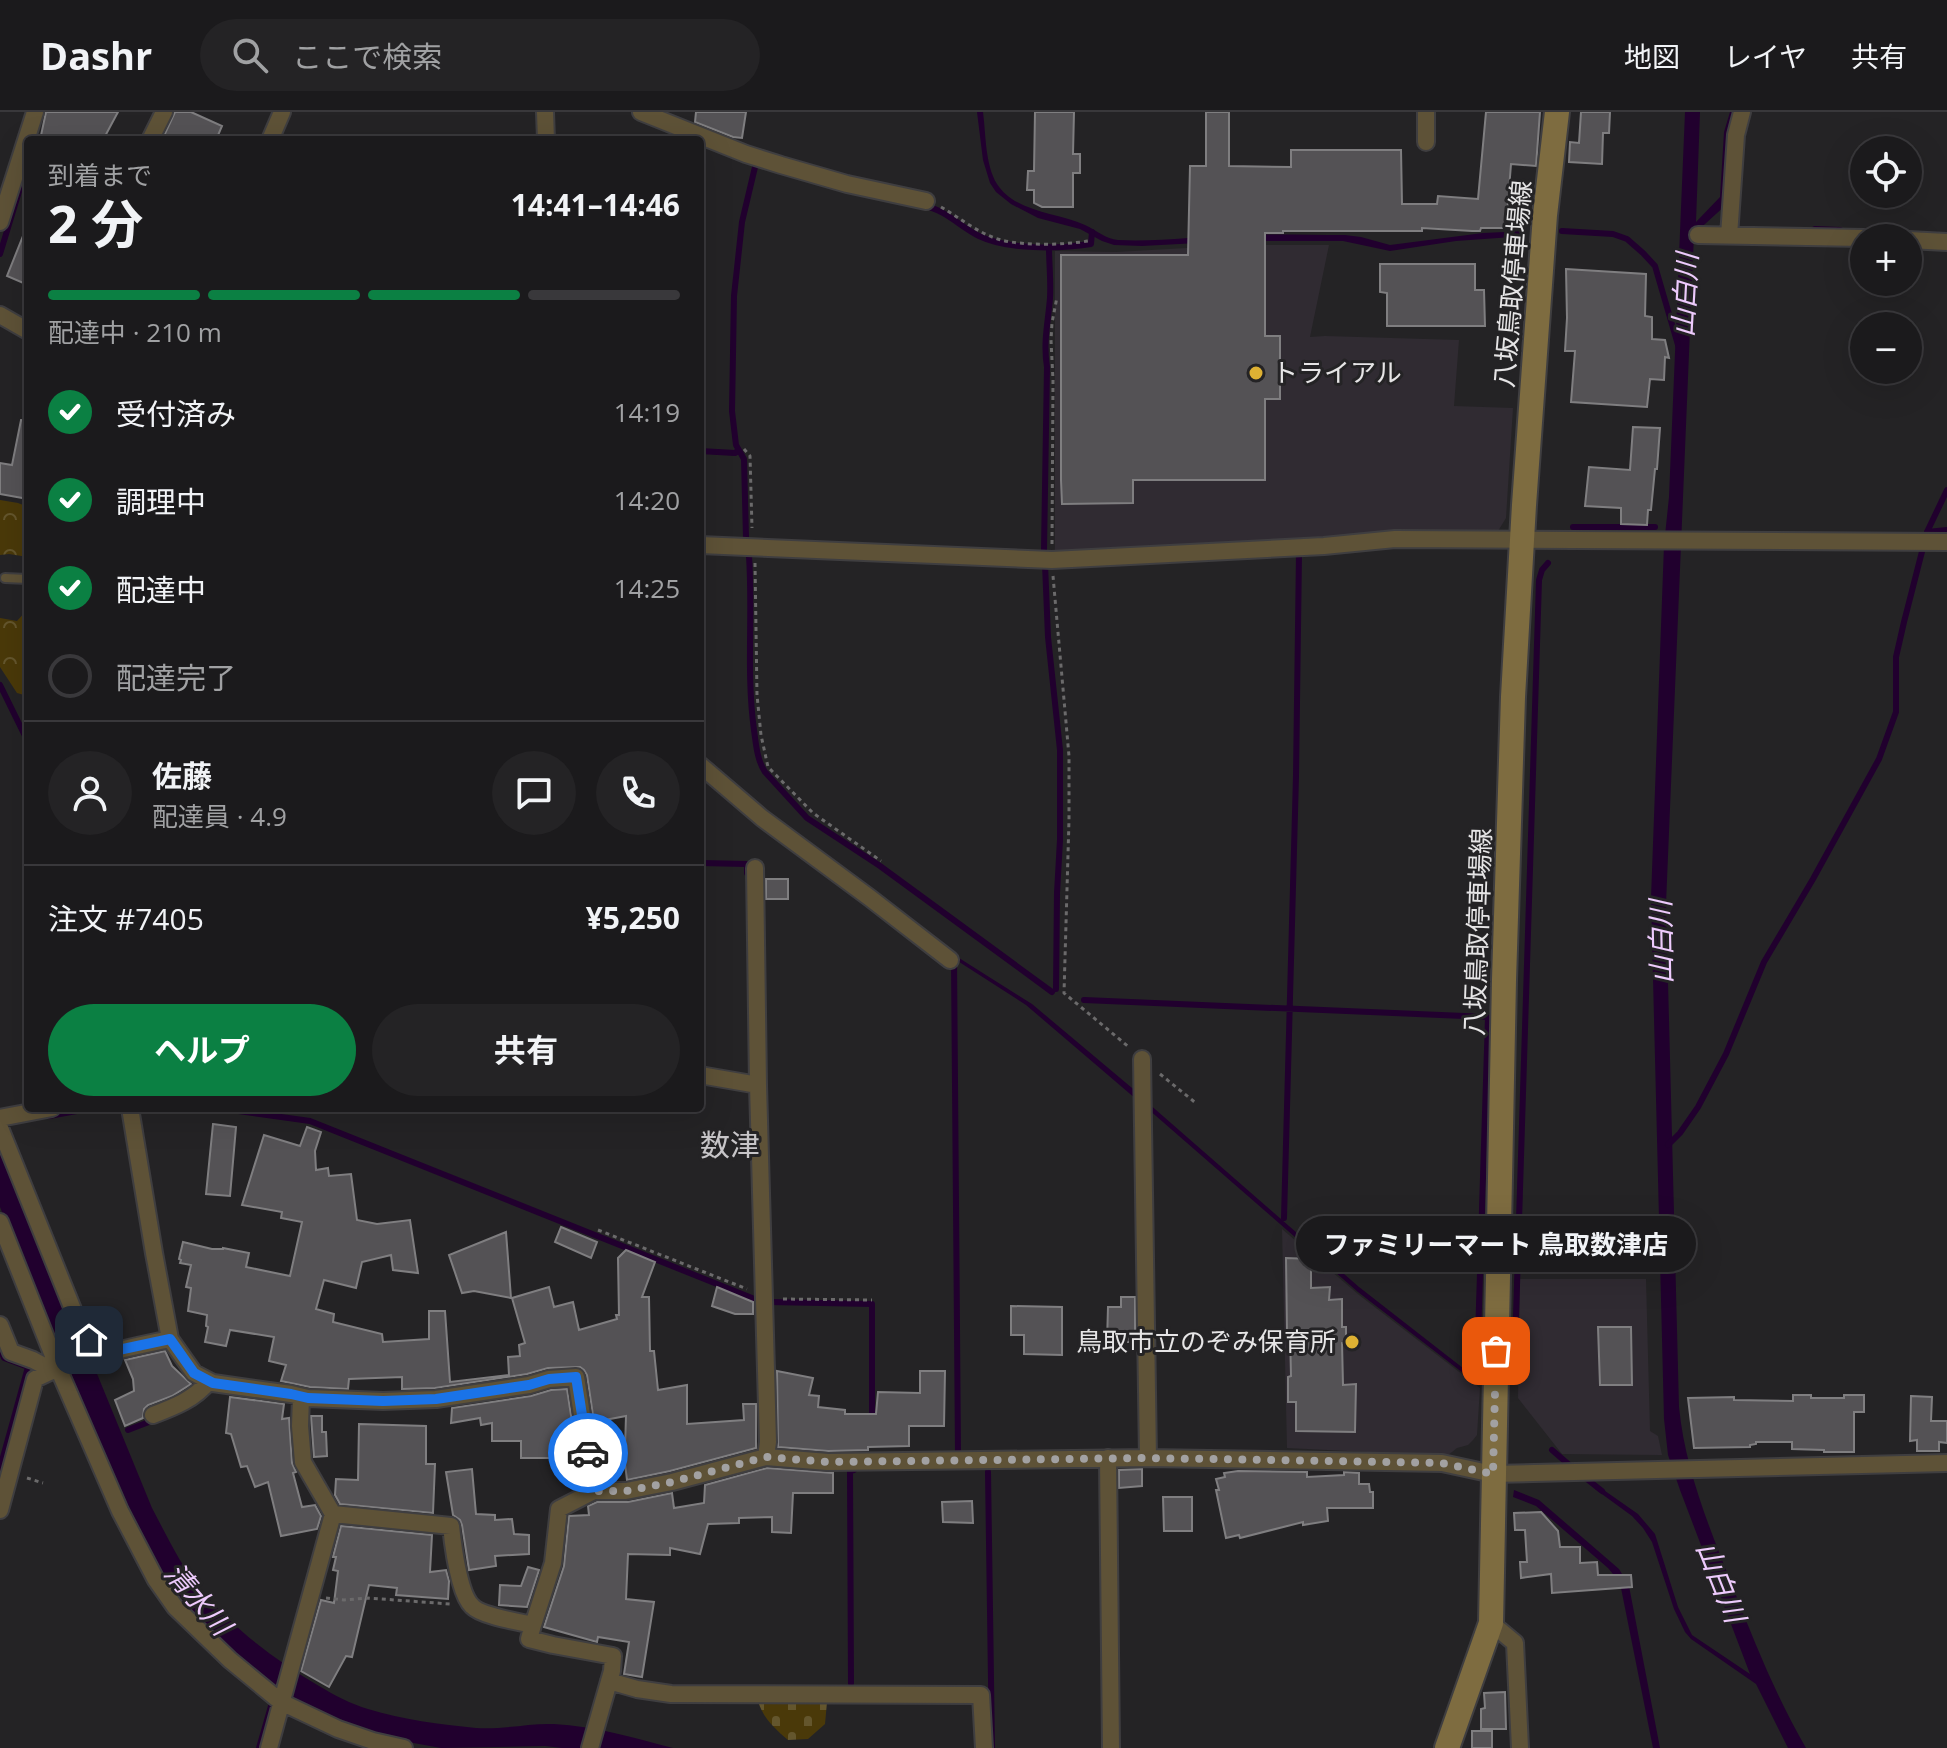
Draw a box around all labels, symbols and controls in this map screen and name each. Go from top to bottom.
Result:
search box [200,19,760,91]
text: Dashr [40,29,152,81]
icon: search [228,33,272,77]
text: ここで検索 [292,36,442,77]
text: 地図 [1624,37,1680,75]
text: レイヤ [1724,37,1807,75]
text: 共有 [1851,37,1907,75]
map controls [1850,136,1922,384]
button: locate [1850,136,1922,208]
text: 到着まで [48,157,152,193]
street label: 八坂鳥取停車場線 [1485,179,1539,389]
text: 14:41–14:46 [511,184,680,225]
text: 2 分 [48,187,143,258]
button: + [1850,224,1922,296]
water label: 山白川 [1663,249,1705,338]
button: − [1850,312,1922,384]
text: 配達中 · 210 m [48,314,222,350]
place label: トライアル [1272,354,1402,390]
marker: トライアル [1247,364,1265,382]
icon: check [48,390,92,434]
text: 受付済み [116,393,236,434]
text: 14:19 [614,394,680,430]
icon: check [48,478,92,522]
text: 調理中 [116,481,206,522]
text: 14:20 [614,482,680,518]
icon: check [48,566,92,610]
text: 配達中 [116,569,206,610]
text: 14:25 [614,570,680,606]
text: 配達完了 [116,657,236,698]
button: person [48,751,132,835]
button: chat [492,751,576,835]
button: phone [596,751,680,835]
text: 佐藤 [152,755,212,796]
text: 配達員 · 4.9 [152,798,287,834]
street label: 八坂鳥取停車場線 [1455,827,1499,1037]
text: ¥5,250 [586,897,680,938]
water label: 山白川 [1640,897,1680,984]
text: 注文 #7405 [48,898,204,939]
button: ヘルプ [48,1004,356,1096]
button: 共有 [372,1004,680,1096]
district label: 数津 [700,1124,760,1165]
callout: ファミリーマート 鳥取数津店 [1296,1215,1696,1271]
text: ファミリーマート 鳥取数津店 [1324,1226,1668,1262]
pin [55,1306,123,1374]
pin [1462,1317,1530,1385]
icon: home [67,1318,111,1362]
place label: 鳥取市立のぞみ保育所 [1076,1323,1336,1359]
icon: bag [1474,1329,1518,1373]
marker: 鳥取市立のぞみ保育所 [1343,1333,1361,1351]
courier [548,1413,628,1493]
icon: car [566,1431,610,1475]
water label: 山白川 [1689,1536,1756,1630]
water label: 清水川 [157,1554,243,1645]

